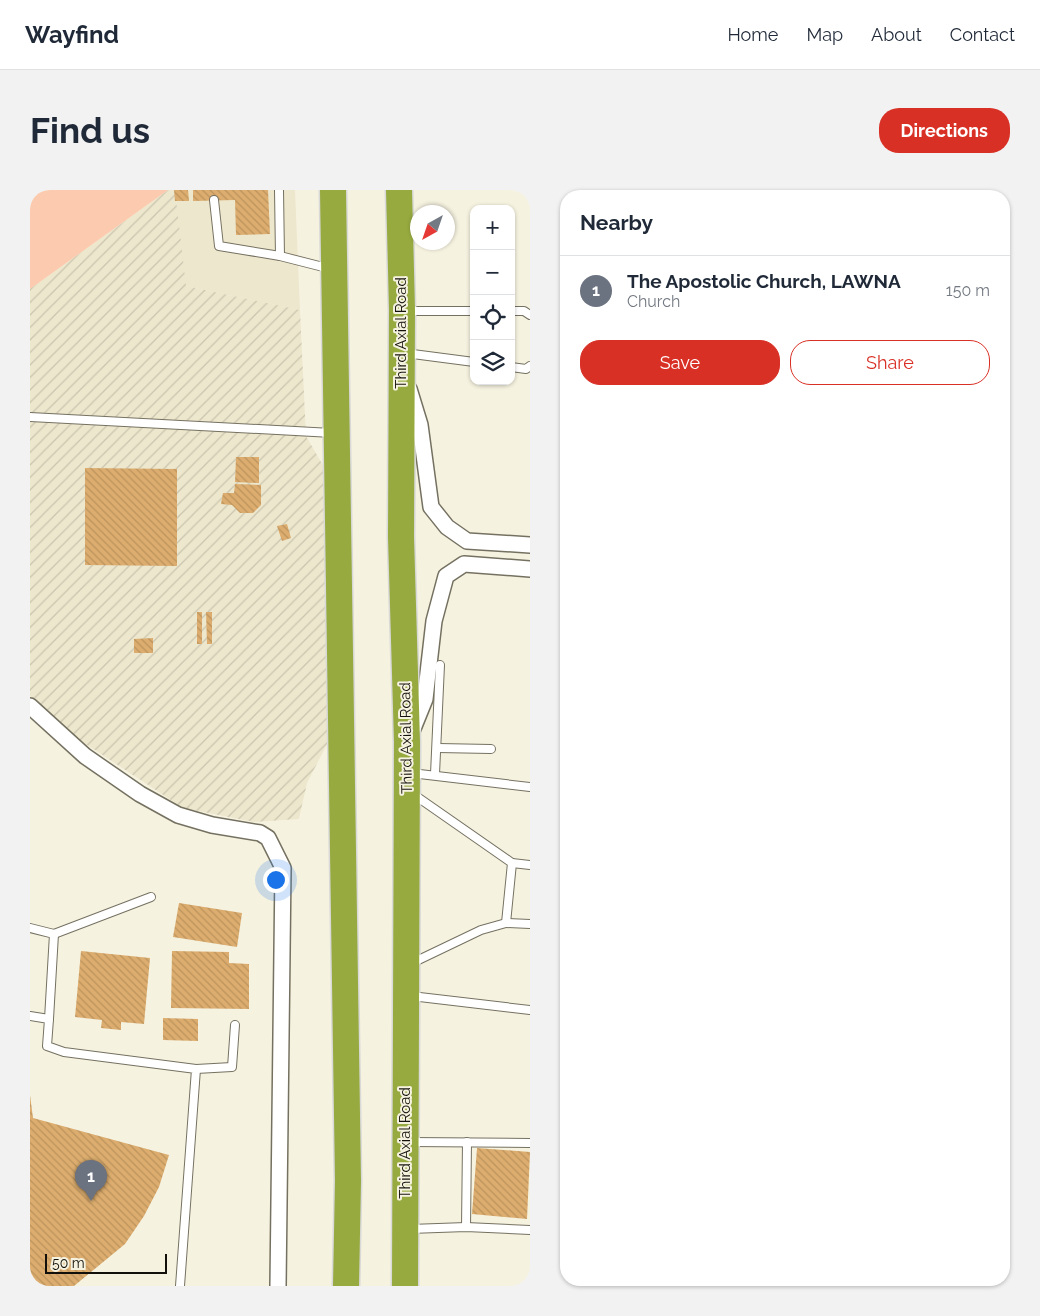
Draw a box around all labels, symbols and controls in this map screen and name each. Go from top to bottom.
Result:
text: Wayfind [25,20,119,49]
text: Home [727,24,778,45]
text: Map [806,24,843,45]
text: About [871,24,922,45]
text: Contact [950,24,1015,45]
button: Directions [879,108,1010,153]
text: Find us [30,110,150,151]
north arrow [410,205,455,250]
map controls [470,205,515,385]
button: + [470,205,515,250]
text: Nearby [580,210,653,235]
button: − [470,250,515,295]
text: The Apostolic Church, LAWNA [627,270,901,292]
street label: Third Axial Road [392,277,410,389]
text: 1 [592,281,600,300]
text: 150 m [946,281,990,300]
text: Church [627,292,680,311]
button: locate [470,295,515,340]
button: layers [470,340,515,385]
button: Save [580,340,780,385]
button: Share [790,340,990,385]
street label: Third Axial Road [396,682,416,794]
your location [263,867,289,893]
street label: Third Axial Road [396,1087,414,1199]
pin: 1 [75,1160,107,1201]
scale bar [45,1251,168,1274]
text: 50 m [52,1255,85,1271]

